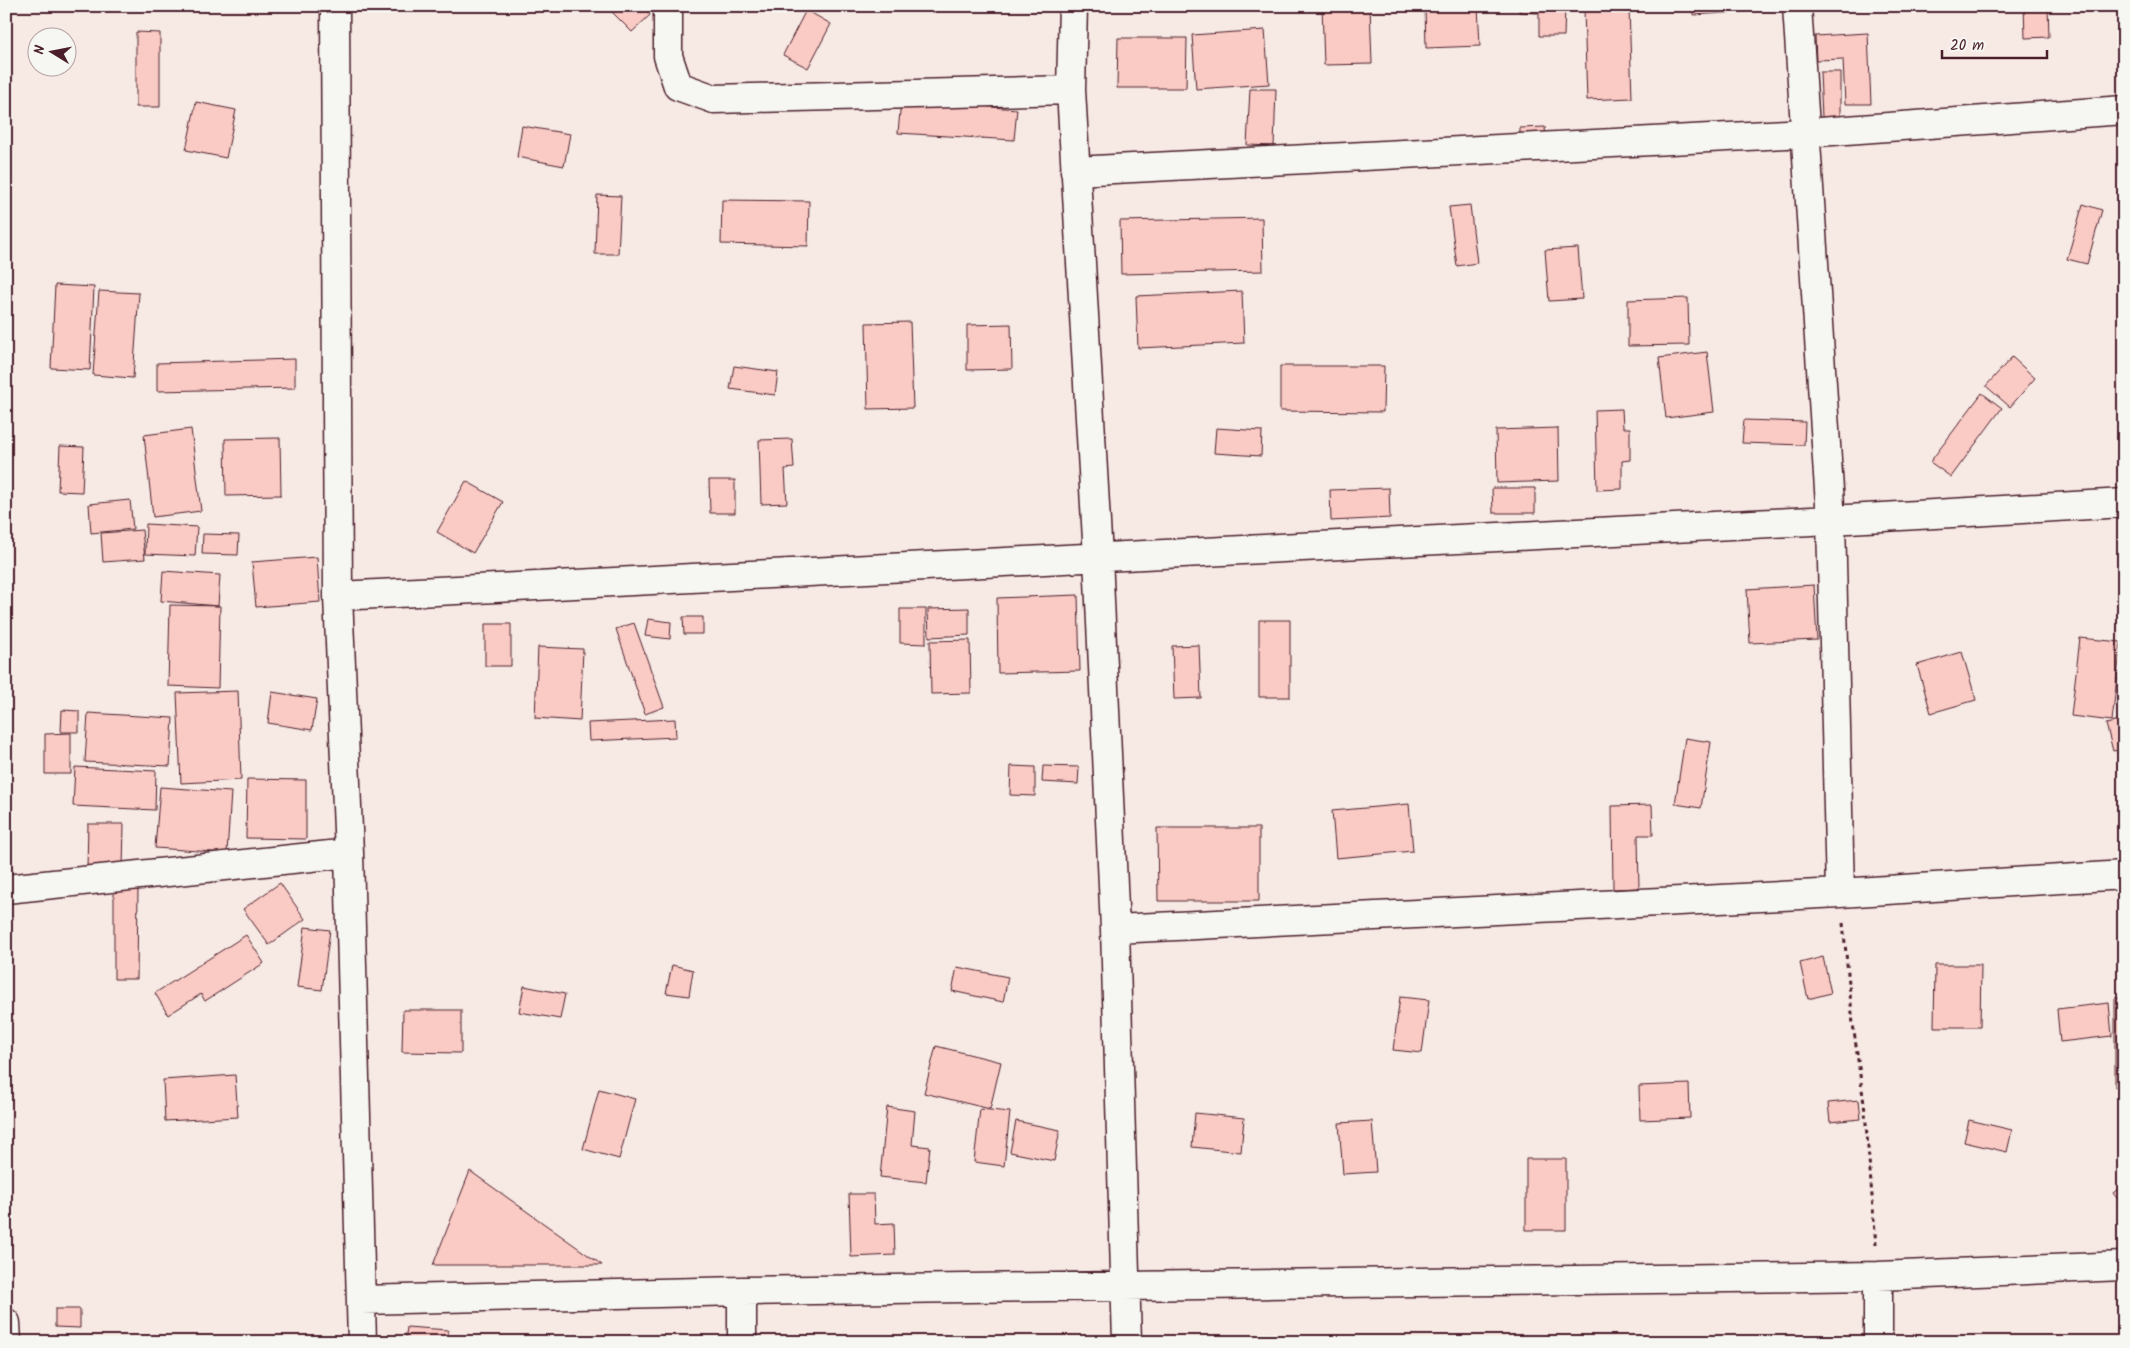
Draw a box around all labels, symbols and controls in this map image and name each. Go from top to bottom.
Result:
north arrow [28,28,78,78]
scale bar [1942,28,2048,60]
text: 20 m [1950,34,1984,58]
text: N [29,43,52,56]

